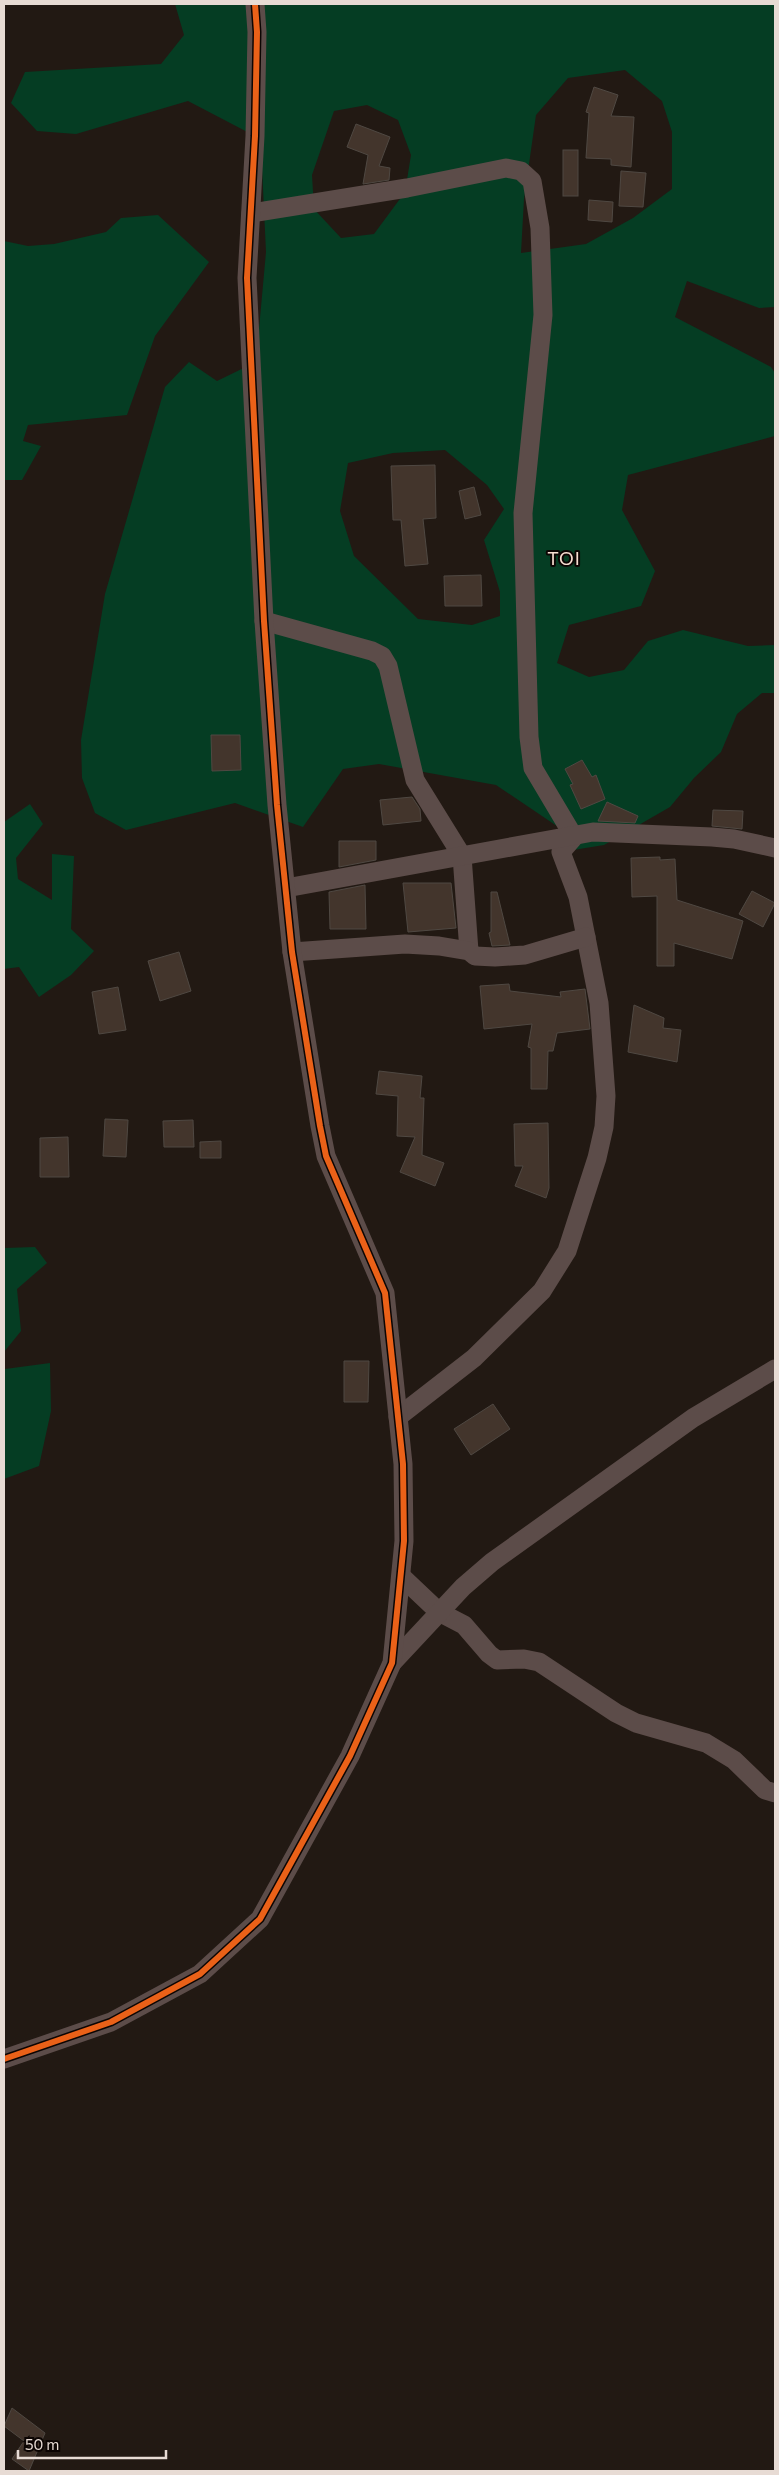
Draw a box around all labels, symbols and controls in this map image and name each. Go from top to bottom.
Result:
district label: TOI [547,547,581,569]
scale bar [18,2428,165,2460]
text: 50 m [25,2435,59,2453]

